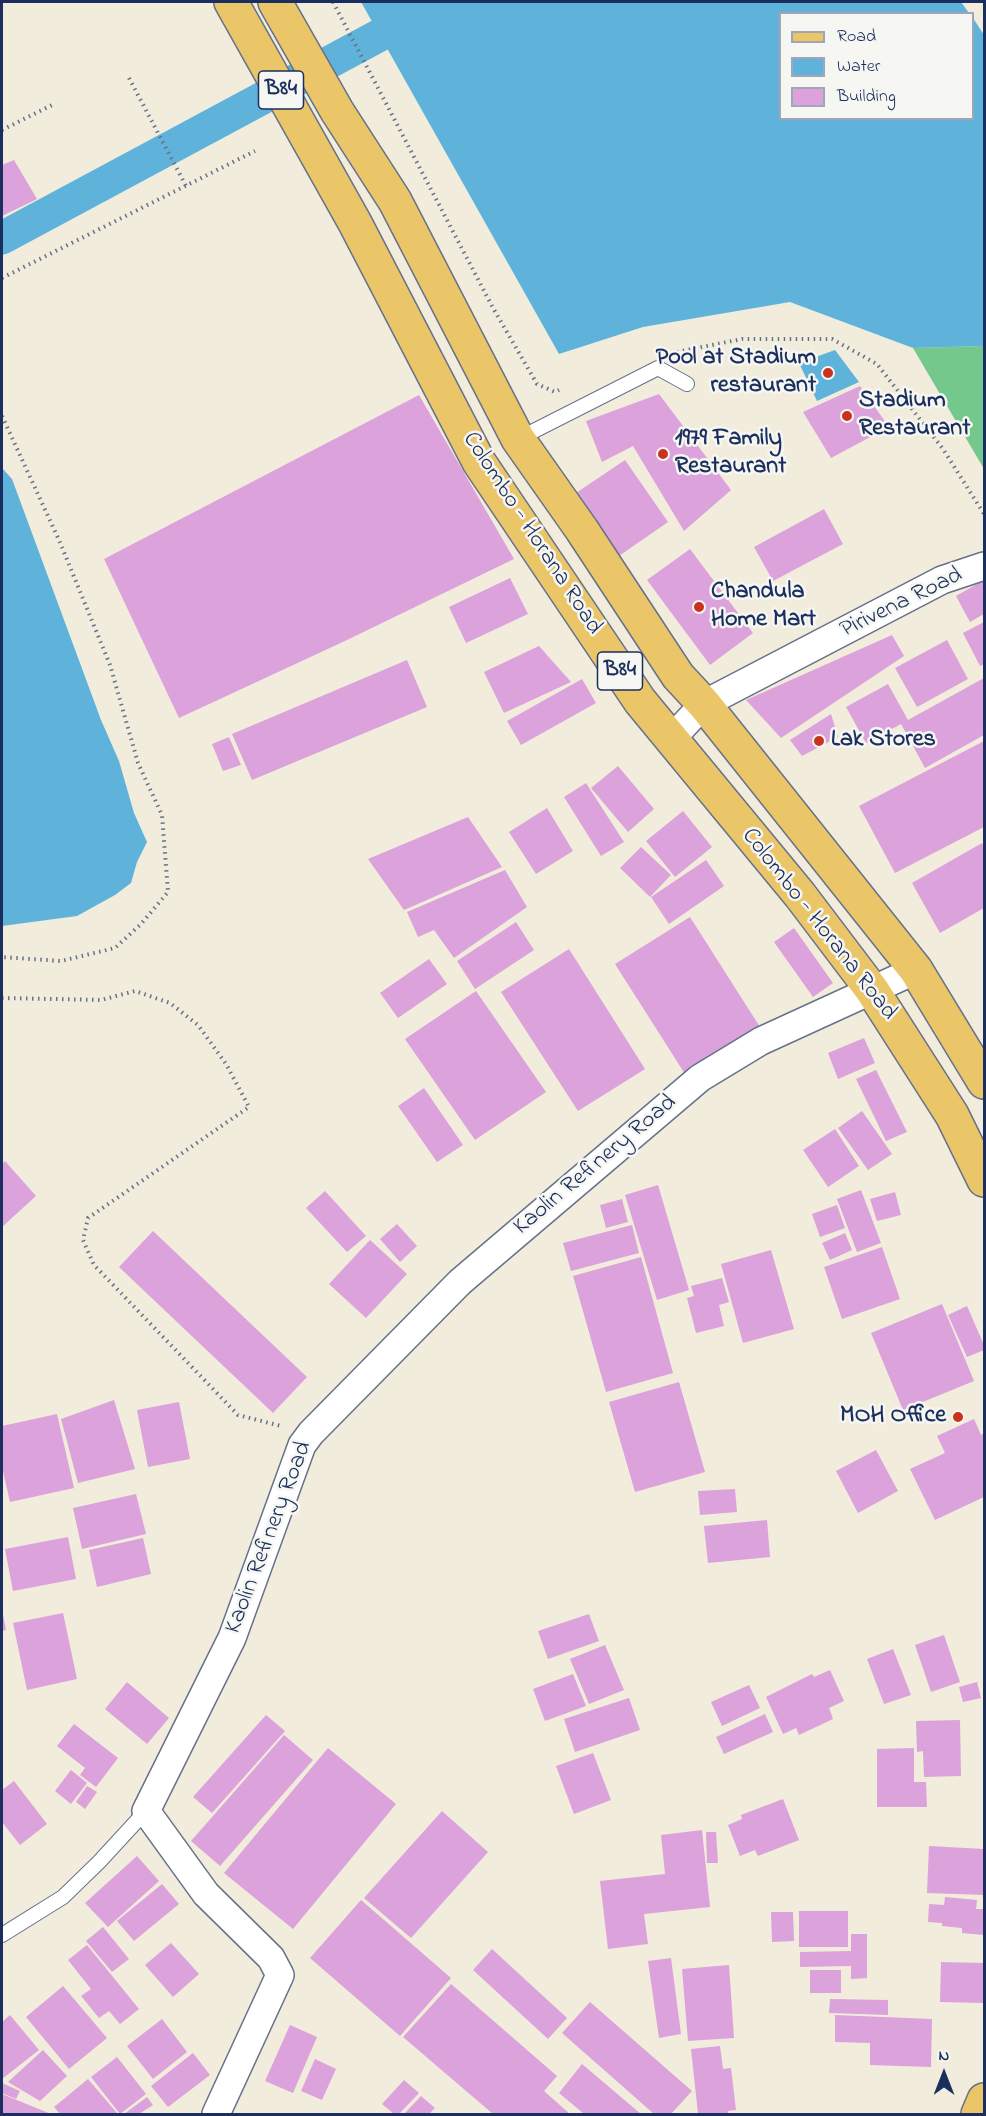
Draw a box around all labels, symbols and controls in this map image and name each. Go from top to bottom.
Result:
legend [779,12,974,120]
text: Road [837,24,876,50]
text: Water [837,54,880,80]
road number: B84 [258,71,304,109]
text: Building [837,84,896,110]
place label: Pool at Stadium restaurant [656,345,816,401]
marker: Pool at Stadium restaurant [821,366,835,380]
place label: Stadium Restaurant [859,388,970,444]
marker: Stadium Restaurant [840,409,854,423]
place label: 1979 Family Restaurant [675,426,786,482]
street label: Colombo - Horana Road [455,427,607,641]
marker: 1979 Family Restaurant [656,447,670,461]
street label: Pirivena Road [836,562,968,646]
place label: Chandula Home Mart [711,579,816,635]
marker: Chandula Home Mart [692,600,706,614]
road number: B84 [598,652,642,690]
place label: Lak Stores [831,727,936,755]
marker: Lak Stores [812,734,826,748]
street label: Colombo - Horana Road [734,823,902,1027]
street label: Kaolin Refinery Road [509,1090,683,1242]
place label: MOH Office [840,1403,946,1431]
marker: MOH Office [951,1410,965,1424]
street label: Kaolin Refinery Road [220,1438,320,1638]
north arrow [914,2044,974,2104]
text: N [939,2044,949,2068]

